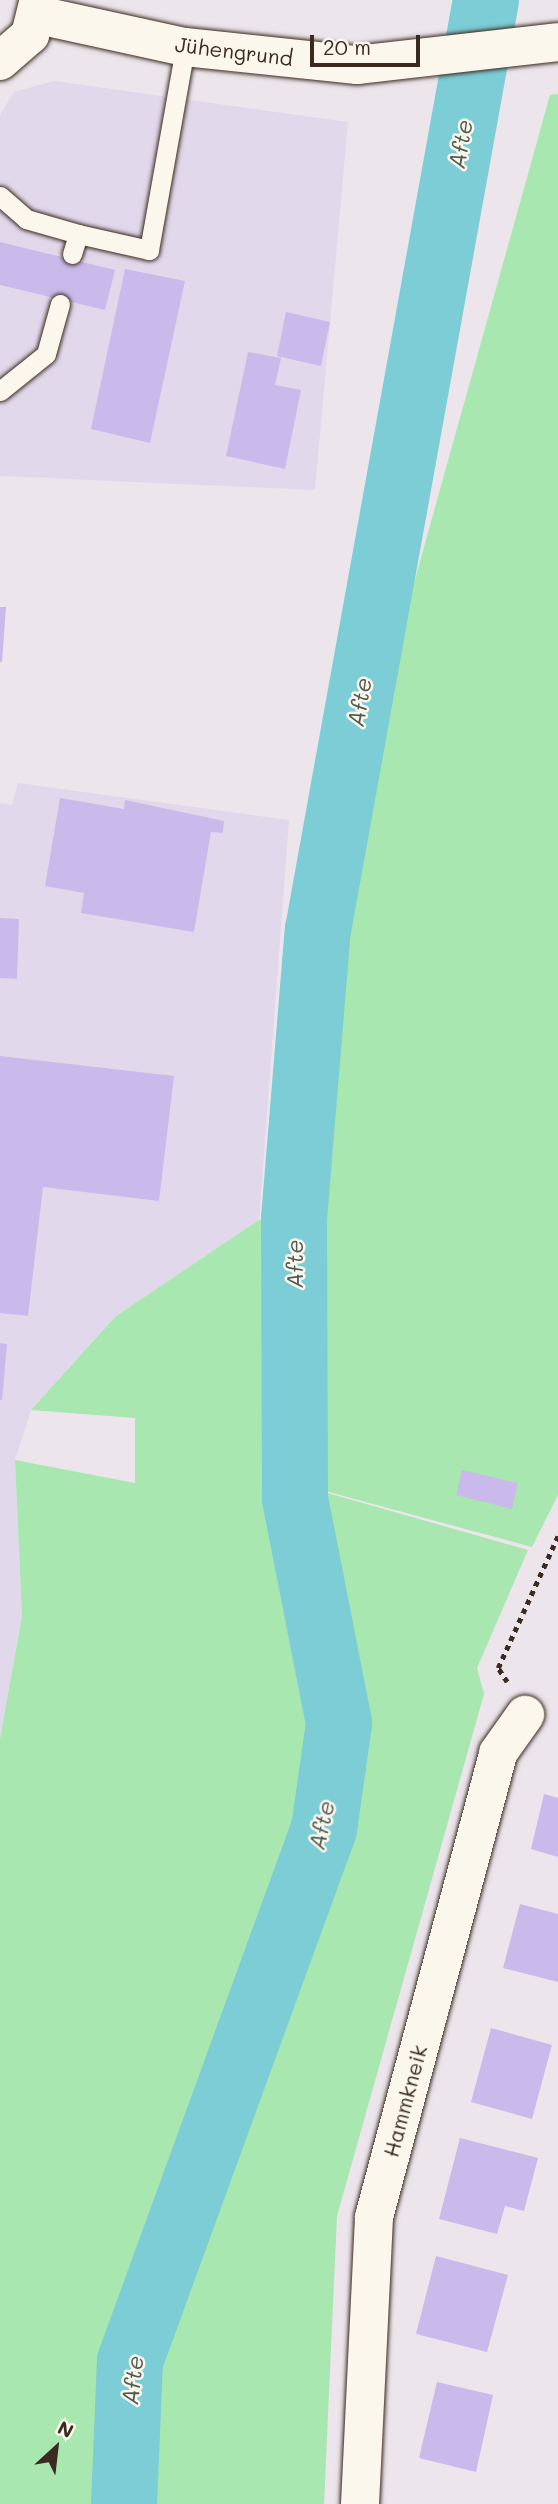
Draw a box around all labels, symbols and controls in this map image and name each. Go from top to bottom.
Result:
scale bar [313,21,423,65]
street label: Jühengrund [174,31,294,71]
text: 20 m [323,33,371,60]
water label: Afte [442,117,478,171]
water label: Afte [341,675,377,729]
water label: Afte [280,1239,308,1289]
water label: Afte [302,1798,340,1852]
street label: Hammkneik [378,2042,432,2160]
water label: Afte [115,2354,149,2406]
north arrow [21,2413,91,2483]
text: N [54,2414,78,2443]

